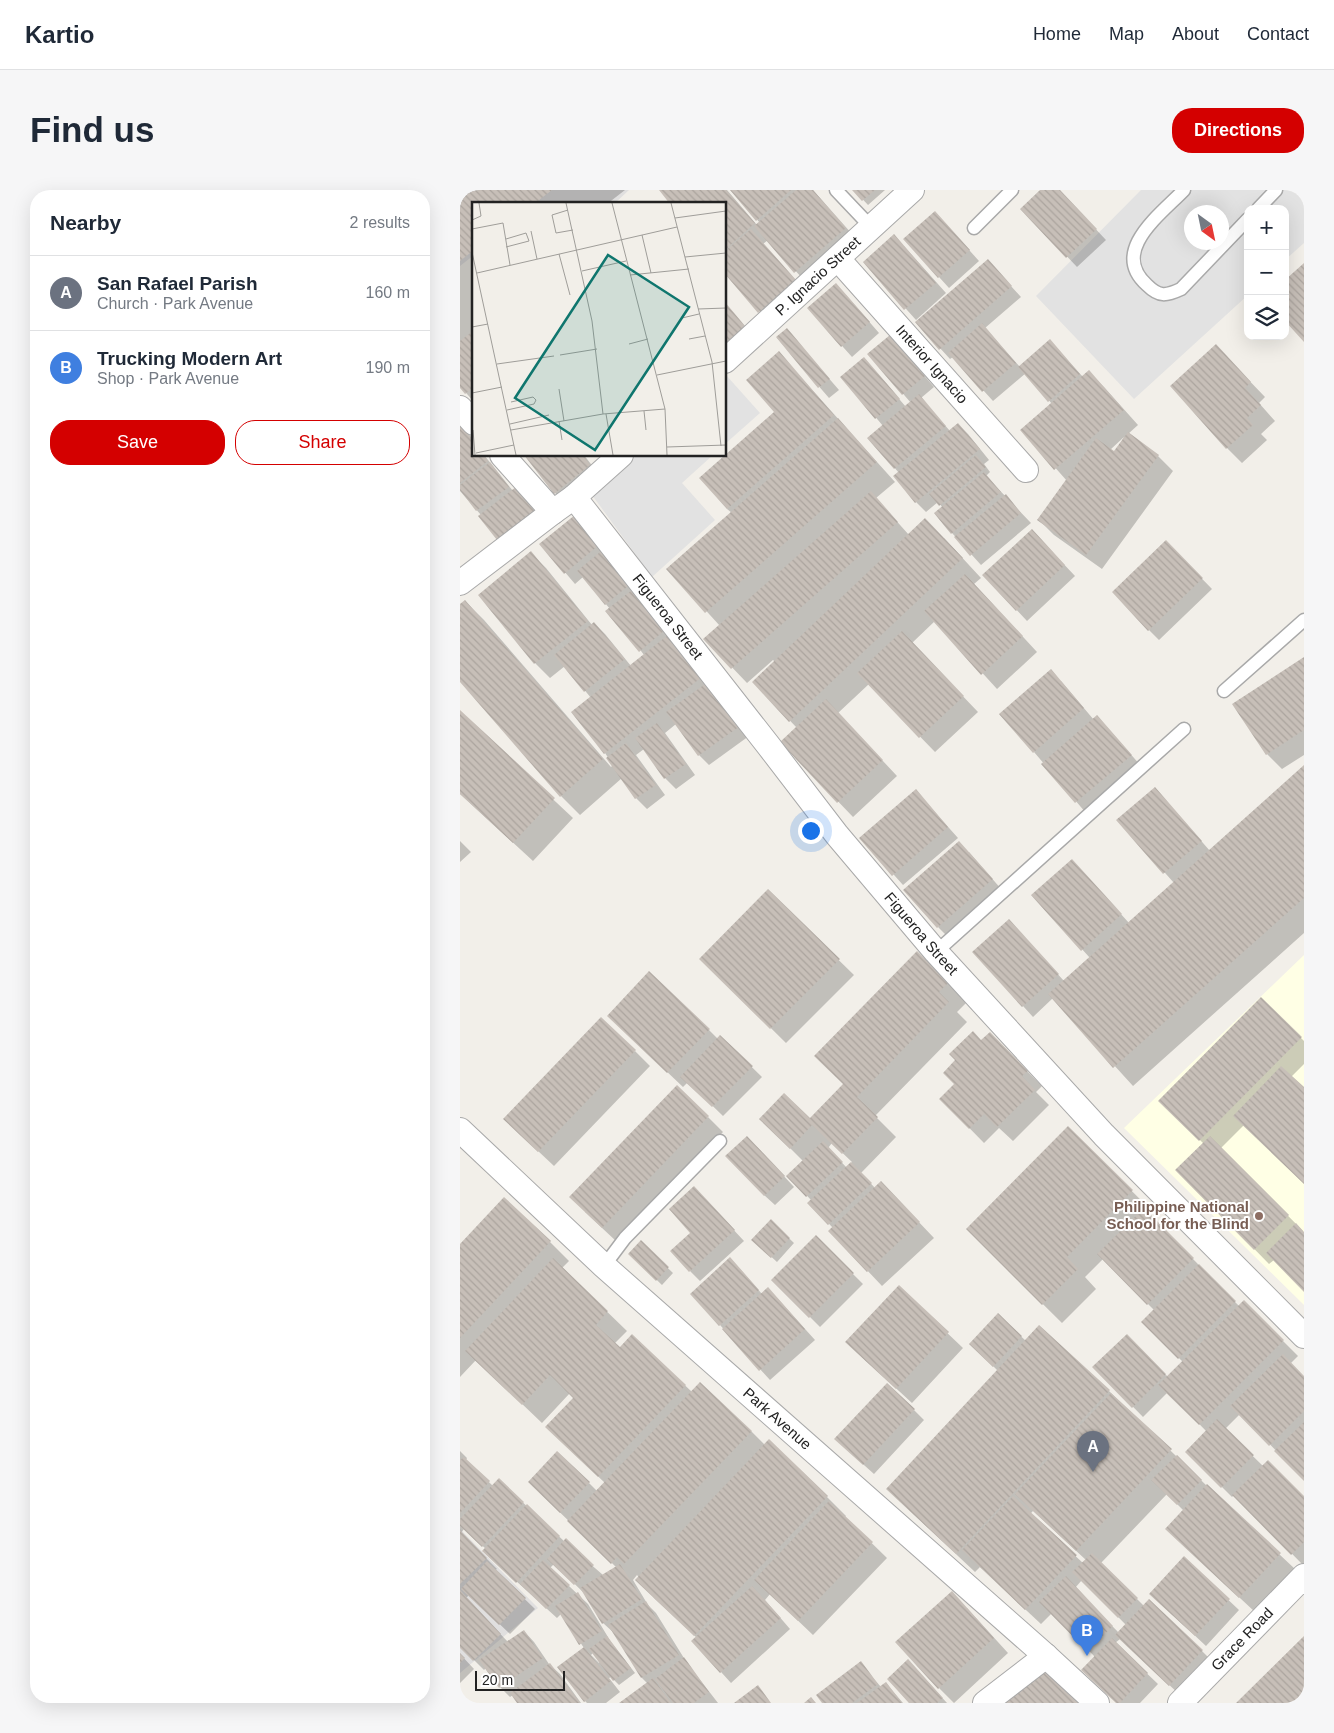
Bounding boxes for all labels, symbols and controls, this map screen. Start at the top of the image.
text: Kartio [25,21,94,48]
text: Home [1033,24,1081,44]
text: Map [1109,24,1144,44]
text: About [1172,24,1219,44]
text: Contact [1247,24,1309,44]
button: Directions [1172,108,1304,153]
text: Find us [30,110,154,149]
inset map [472,202,726,456]
north arrow [1184,205,1229,250]
map controls [1244,205,1289,340]
button: + [1244,205,1289,250]
text: Nearby [50,211,121,234]
text: 2 results [350,214,410,231]
street label: P. Ignacio Street [772,232,864,319]
button: − [1244,250,1289,295]
text: San Rafael Parish [97,273,258,294]
text: A [60,284,72,301]
text: 160 m [366,284,410,301]
text: Church · Park Avenue [97,295,253,312]
button: layers [1244,295,1289,340]
street label: Interior Ignacio [893,321,972,407]
text: Trucking Modern Art [97,348,282,369]
text: B [60,359,72,376]
text: 190 m [366,359,410,376]
text: Shop · Park Avenue [97,370,239,387]
button: Save [50,420,225,465]
button: Share [235,420,410,465]
street label: Figueroa Street [629,570,707,663]
your location [798,818,824,844]
street label: Figueroa Street [881,889,962,979]
place label: Philippine National School for the Blind [1107,1198,1249,1232]
marker: Philippine National School for the Blind [1253,1210,1265,1222]
street label: Park Avenue [740,1384,815,1453]
pin: A [1077,1431,1109,1472]
street label: Grace Road [1207,1604,1276,1674]
pin: B [1071,1615,1103,1656]
scale bar [475,1668,565,1691]
text: 20 m [482,1672,513,1688]

